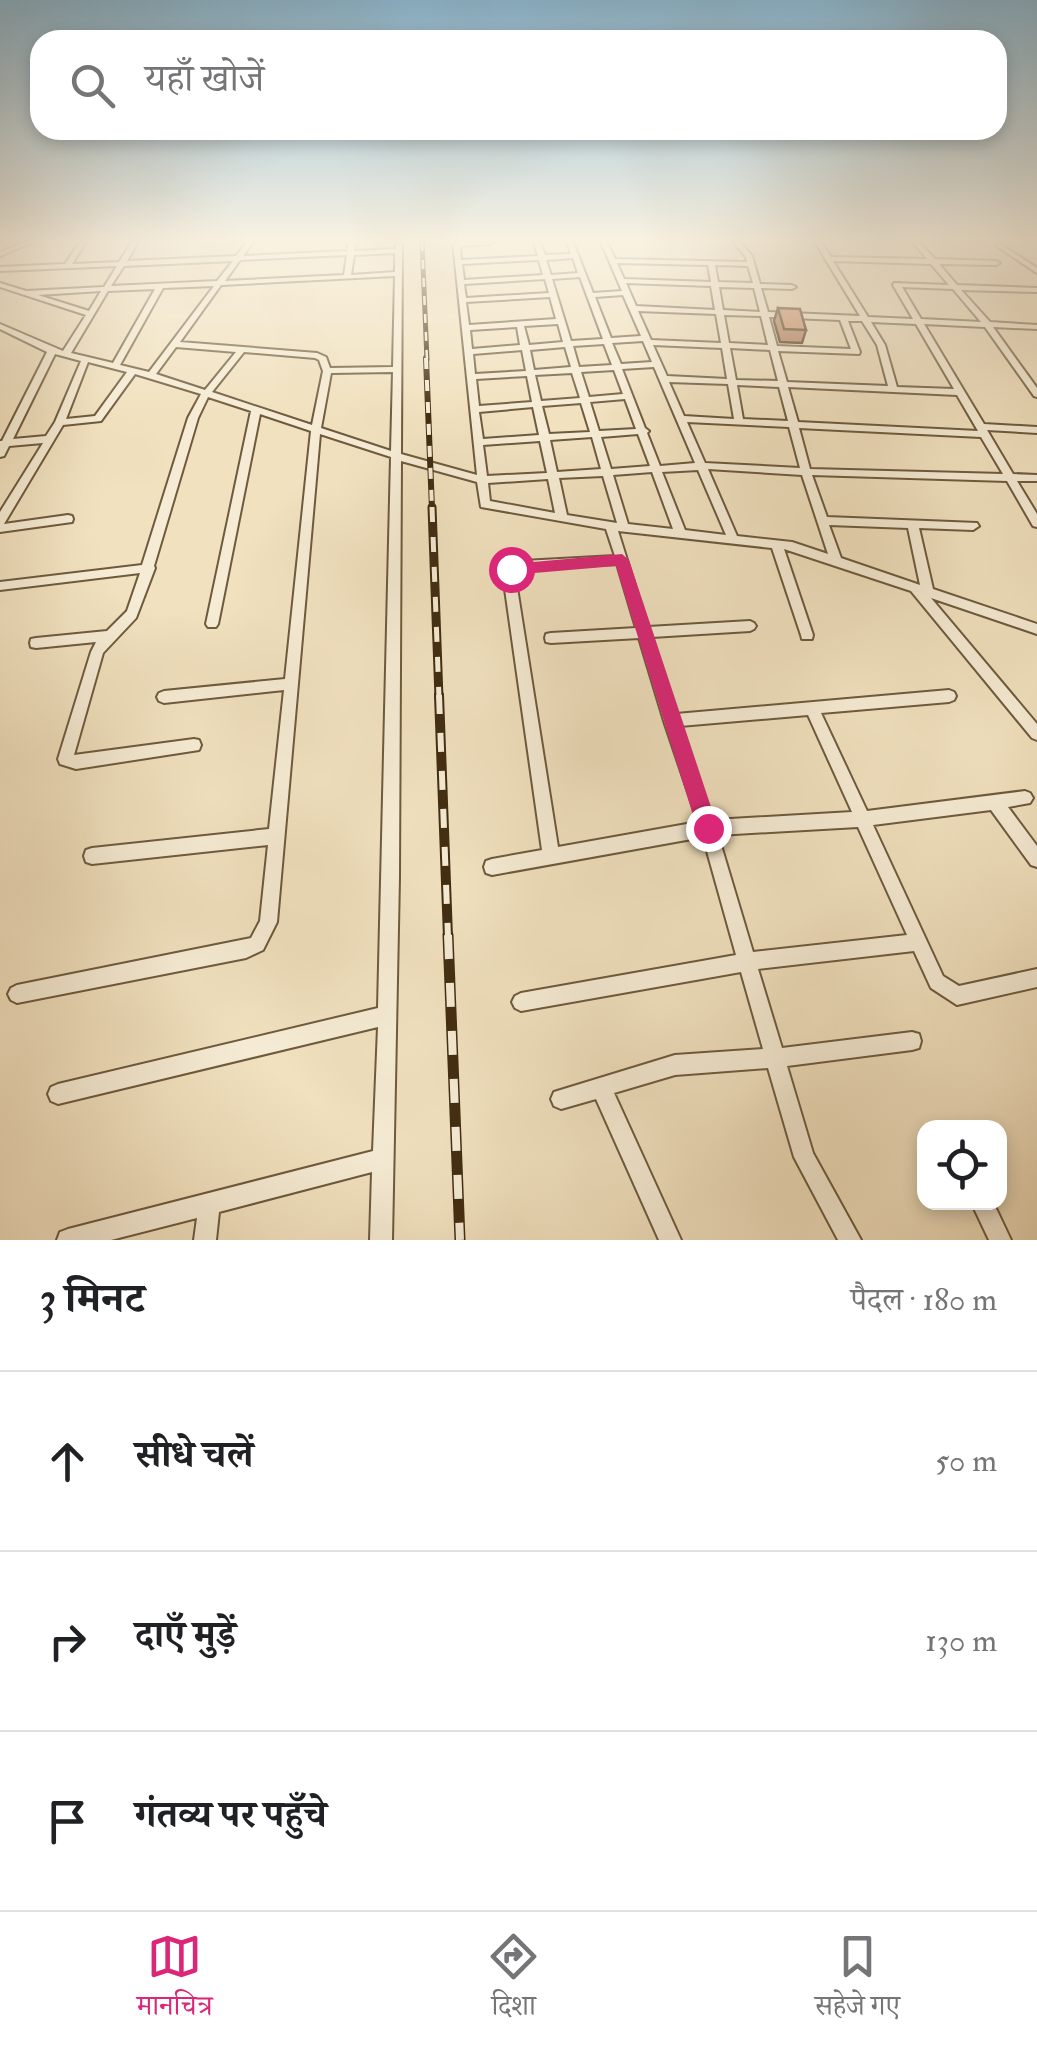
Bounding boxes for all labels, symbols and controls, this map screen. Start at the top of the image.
search box [30,30,1007,140]
text: यहाँ खोजें [145,55,264,103]
icon: search [65,58,120,113]
route start [489,547,535,593]
route end [686,806,732,852]
map controls [917,1120,1007,1210]
button: locate [917,1120,1007,1210]
text: 3 मिनट [40,1273,145,1325]
text: पैदल · 180 m [851,1280,997,1320]
text: सीधे चलें [135,1431,253,1479]
icon: ahead [40,1434,95,1489]
text: 50 m [935,1441,997,1481]
text: दाएँ मुड़ें [135,1611,236,1659]
icon: right [40,1614,95,1669]
text: 130 m [925,1621,997,1661]
text: गंतव्य पर पहुँचे [135,1791,327,1839]
icon: arrive [40,1794,95,1849]
tab: मानचित्र [137,1929,213,2033]
tab: दिशा [486,1929,541,2033]
tab: सहेजे गए [815,1929,900,2033]

